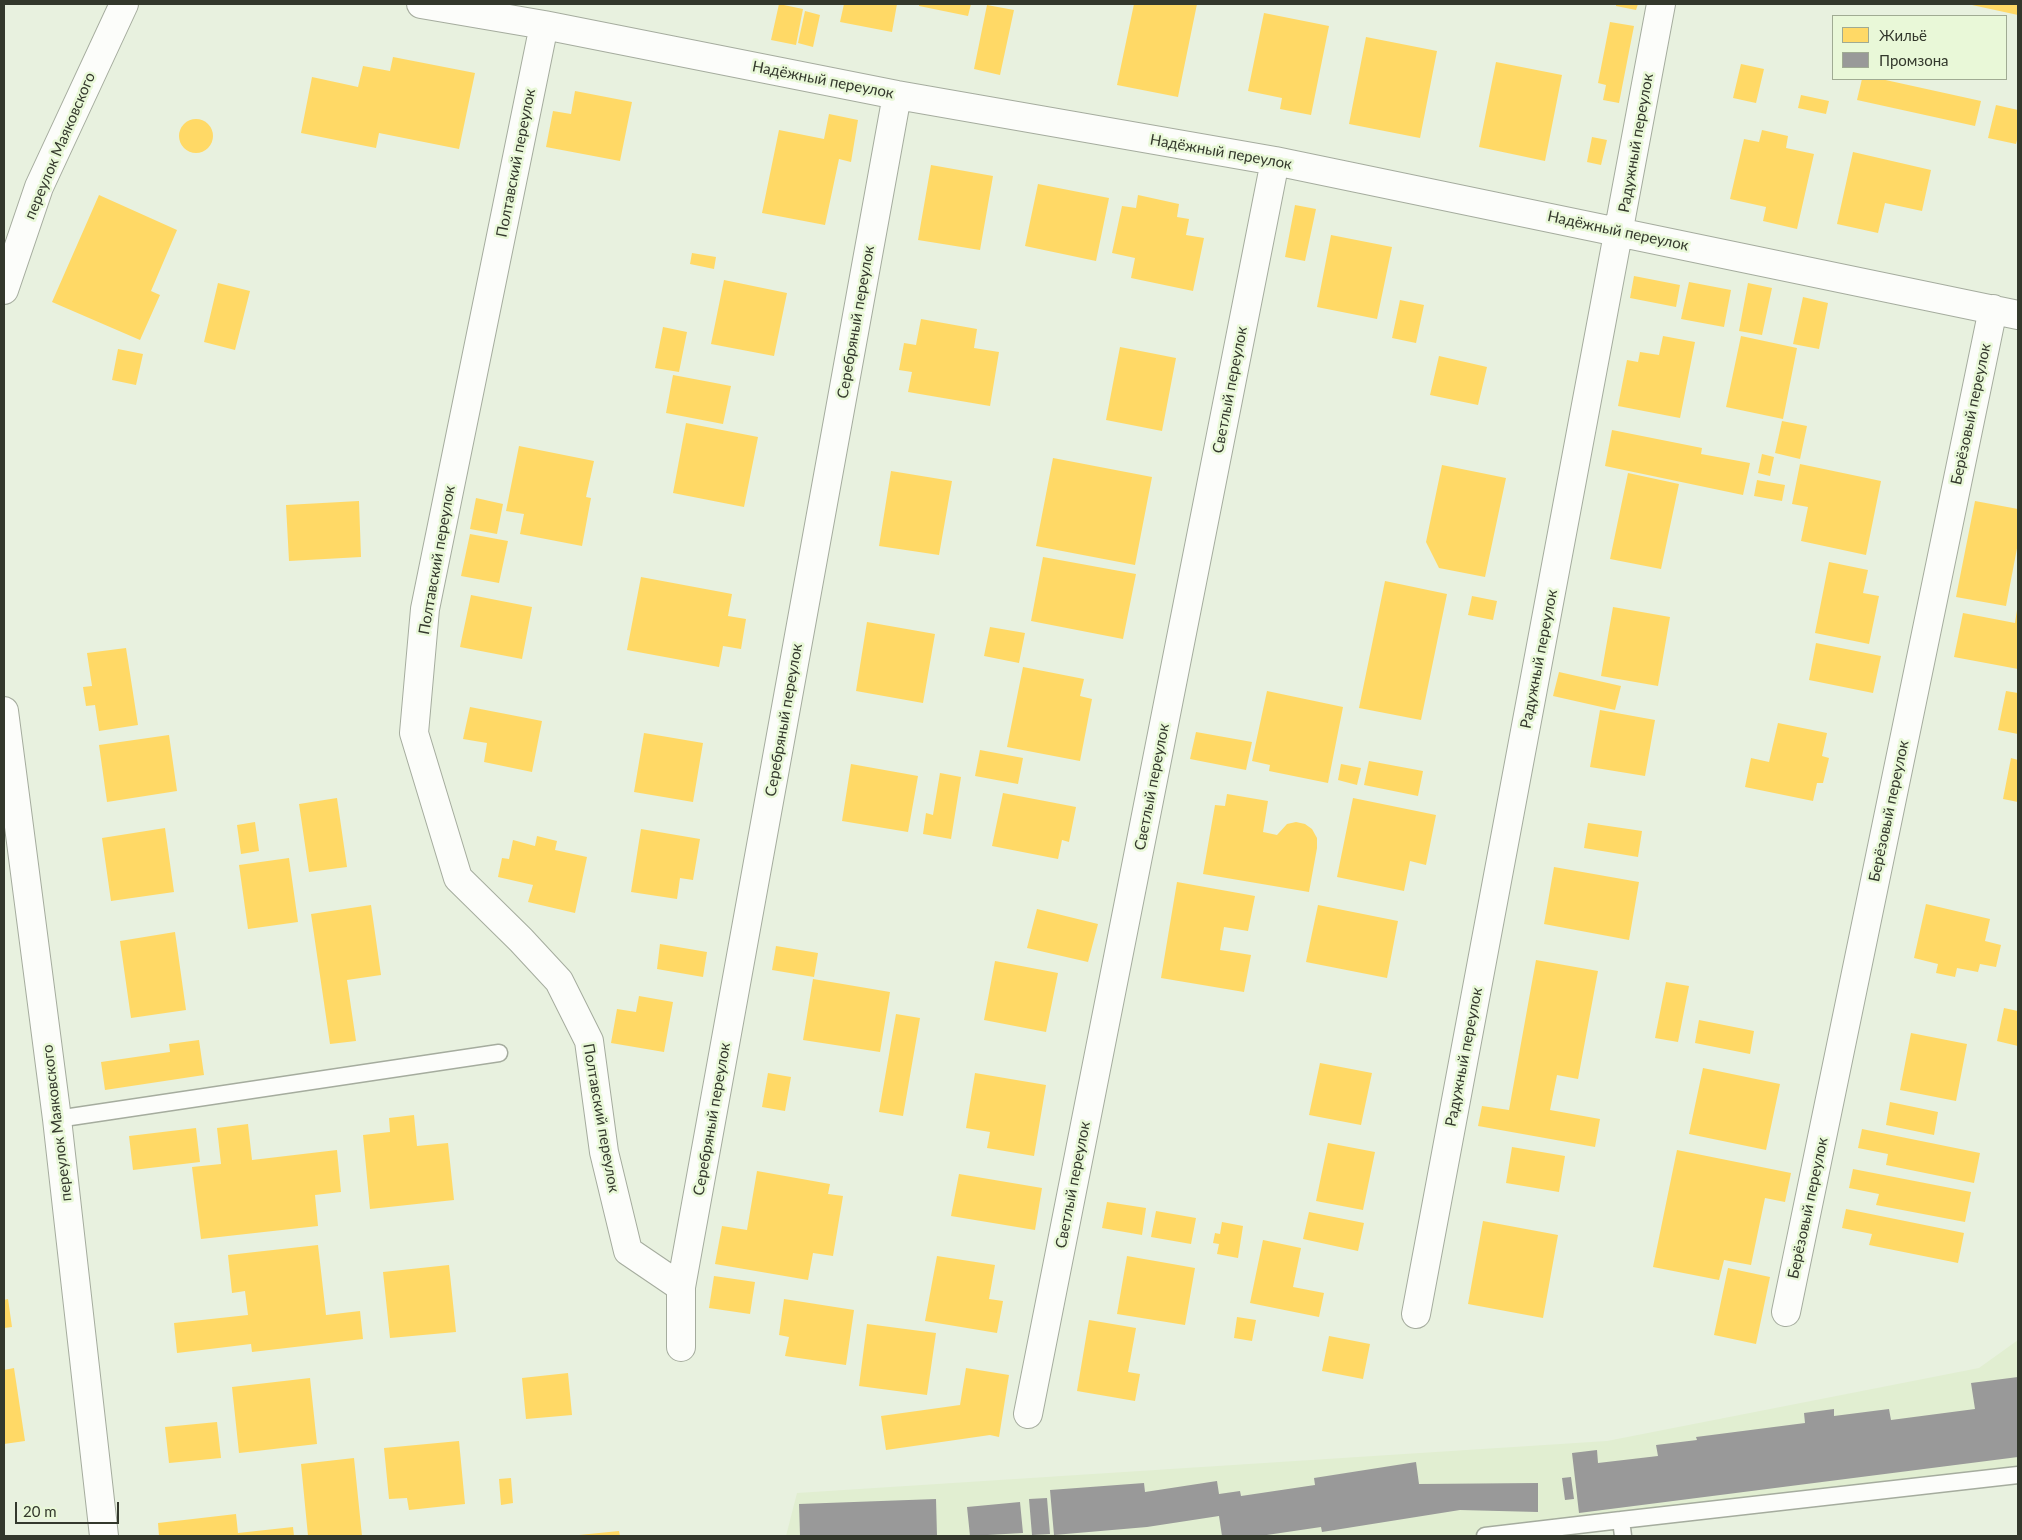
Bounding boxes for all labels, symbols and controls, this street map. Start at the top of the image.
legend [1832,15,2007,80]
text: Жильё [1879,26,1927,44]
text: Промзона [1879,51,1949,69]
street label: Надёжный переулок [751,57,895,103]
street label: переулок Маяковского [21,70,99,222]
street label: Радужный переулок [1615,72,1657,214]
street label: Полтавский переулок [493,87,539,239]
street label: Надёжный переулок [1149,131,1293,173]
street label: Надёжный переулок [1546,207,1690,255]
street label: Серебряный переулок [834,244,878,400]
street label: Светлый переулок [1209,325,1251,455]
street label: Берёзовый переулок [1947,342,1995,486]
street label: Полтавский переулок [415,484,459,636]
street label: Радужный переулок [1517,588,1561,730]
street label: Серебряный переулок [762,642,806,798]
street label: Светлый переулок [1131,722,1173,852]
street label: Берёзовый переулок [1865,739,1913,883]
street label: Радужный переулок [1442,986,1486,1128]
street label: Серебряный переулок [690,1041,734,1197]
street label: Полтавский переулок [579,1042,623,1194]
street label: переулок Маяковского [38,1044,76,1202]
street label: Светлый переулок [1052,1120,1094,1250]
street label: Берёзовый переулок [1784,1136,1832,1280]
scale bar [18,1492,121,1524]
text: 20 m [23,1502,57,1520]

